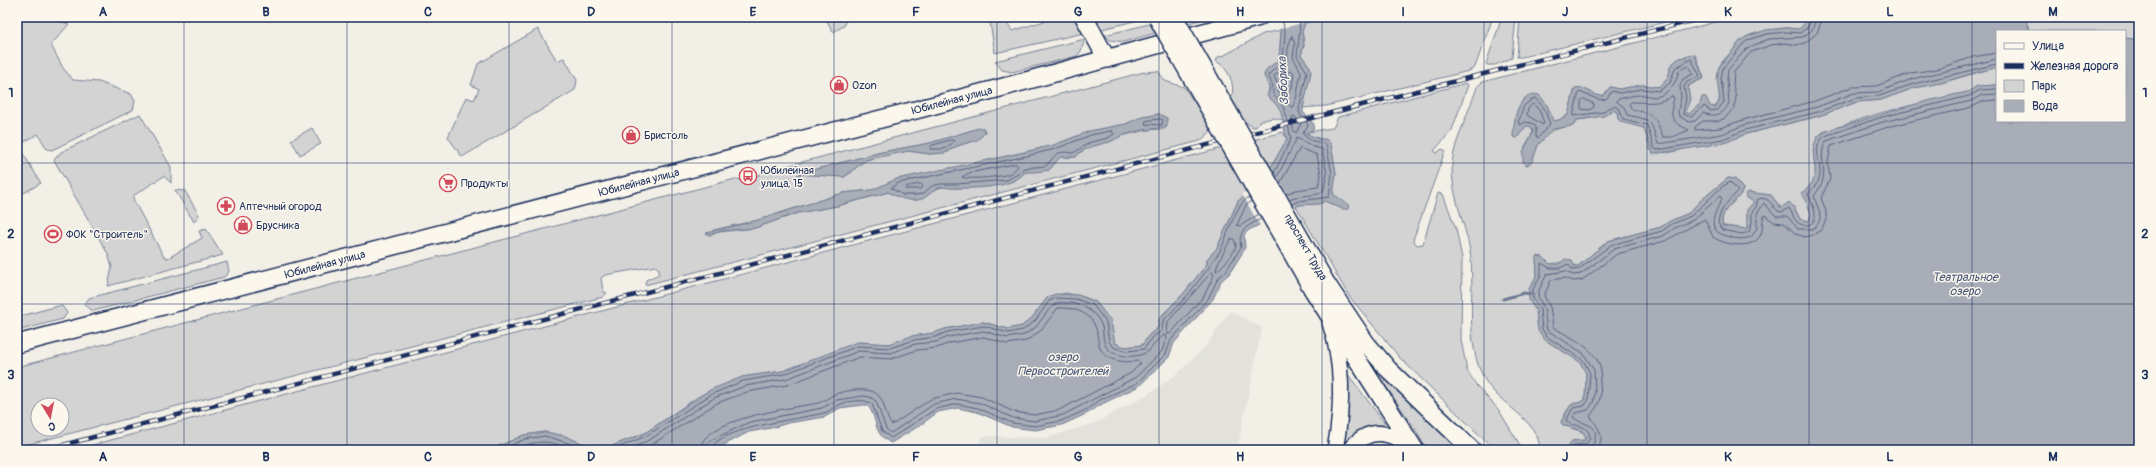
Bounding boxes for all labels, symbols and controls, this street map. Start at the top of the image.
text: A [99,4,108,20]
text: B [262,4,270,20]
text: C [424,4,432,20]
text: D [587,4,595,20]
text: E [750,4,757,20]
text: F [912,4,920,20]
text: G [1074,4,1083,20]
text: H [1236,4,1244,20]
text: I [1401,4,1405,20]
text: J [1562,4,1568,20]
text: K [1724,4,1732,20]
text: L [1886,4,1894,20]
text: M [2048,4,2058,20]
legend [1996,30,2126,122]
text: Улица [2032,39,2064,54]
water label: Забориха [1275,55,1292,106]
text: Железная дорога [2030,59,2119,74]
shop icon: Ozon [829,75,849,95]
place label: Ozon [852,79,877,92]
text: Парк [2032,79,2057,94]
street label: Юбилейная улица [910,83,994,117]
text: 1 [8,85,14,101]
text: 1 [2142,85,2148,101]
text: Вода [2032,99,2058,114]
shop icon: Бристоль [621,125,641,145]
place label: Бристоль [644,129,688,142]
place label: Юбилейная улица, 15 [760,164,814,190]
street label: Юбилейная улица [597,165,681,199]
bus stop icon: Юбилейная улица, 15 [738,166,758,186]
supermarket icon: Продукты [438,173,458,193]
place label: Продукты [461,177,508,190]
pharmacy icon: Аптечный огород [216,196,236,216]
place label: Аптечный огород [239,200,322,213]
street label: проспект Труда [1281,212,1330,283]
shop icon: Брусника [233,215,253,235]
place label: Брусника [256,219,299,232]
sports icon: ФОК "Строитель" [43,224,63,244]
text: 2 [7,226,15,242]
text: 2 [2141,226,2149,242]
place label: ФОК "Строитель" [66,228,148,241]
street label: Юбилейная улица [283,247,367,281]
water label: Театральное озеро [1932,270,1999,299]
water label: озеро Первостроителей [1018,350,1109,379]
text: 3 [7,367,15,383]
text: 3 [2141,367,2149,383]
north arrow [30,397,70,437]
text: С [47,419,56,433]
text: A [99,449,108,465]
text: B [262,449,270,465]
text: C [424,449,432,465]
text: D [587,449,595,465]
text: E [750,449,757,465]
text: F [912,449,920,465]
text: G [1074,449,1083,465]
text: H [1236,449,1244,465]
text: I [1401,449,1405,465]
text: J [1562,449,1568,465]
text: K [1724,449,1732,465]
text: L [1886,449,1894,465]
text: M [2048,449,2058,465]

